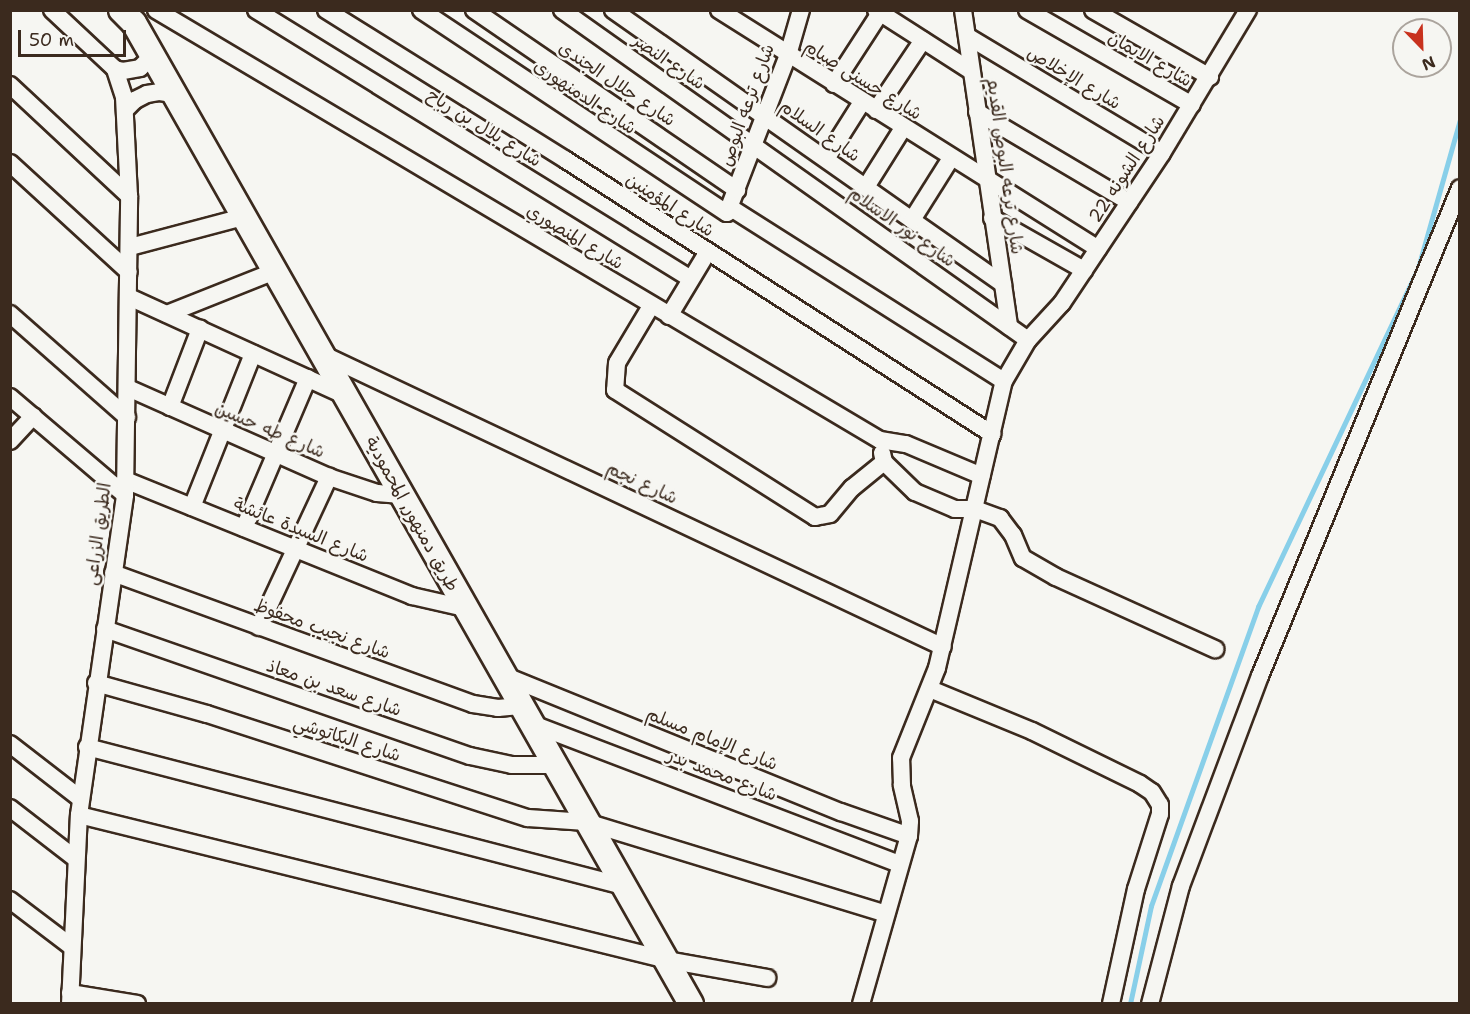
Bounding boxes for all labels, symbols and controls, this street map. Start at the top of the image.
scale bar [21,18,129,56]
north arrow [1392,18,1452,78]
street label: شارع الايمان [1104,26,1196,92]
text: 50 m [29,28,74,52]
street label: شارع النصر [629,29,709,95]
street label: شارع حسنى صيام [800,35,926,125]
street label: شارع جلال الجندى [554,37,680,131]
street label: شارع ترعه البوص [715,41,779,169]
street label: شارع الإخلاص [1023,42,1125,114]
text: N [1419,51,1438,75]
street label: شارع الدمنهورى [530,55,640,139]
street label: شارع ترعه البوص القديم [982,76,1028,256]
street label: شارع بلال بن رباح [423,84,545,172]
street label: شارع السلام [776,95,864,167]
street label: شارع الشونه 22 [1084,111,1170,227]
street label: شارع المؤمنين [622,168,718,242]
street label: شارع نور الاسلام [845,182,959,272]
street label: شارع المنصوري [523,200,627,274]
street label: شارع طه حسين [212,397,328,463]
street label: طريق دمنهور, المحمودية [360,433,464,595]
street label: شارع نجم [603,457,681,509]
street label: الطريق الزراعى [80,481,116,587]
street label: شارع السيدة عائشة [230,493,372,567]
street label: شارع نجيب محفوظ [251,594,393,664]
street label: شارع سعد بن معاذ [264,655,404,721]
street label: شارع الإمام مسلم [643,703,781,775]
street label: شارع البكاتوشي [291,711,403,767]
street label: شارع محمد بدر [664,744,780,806]

